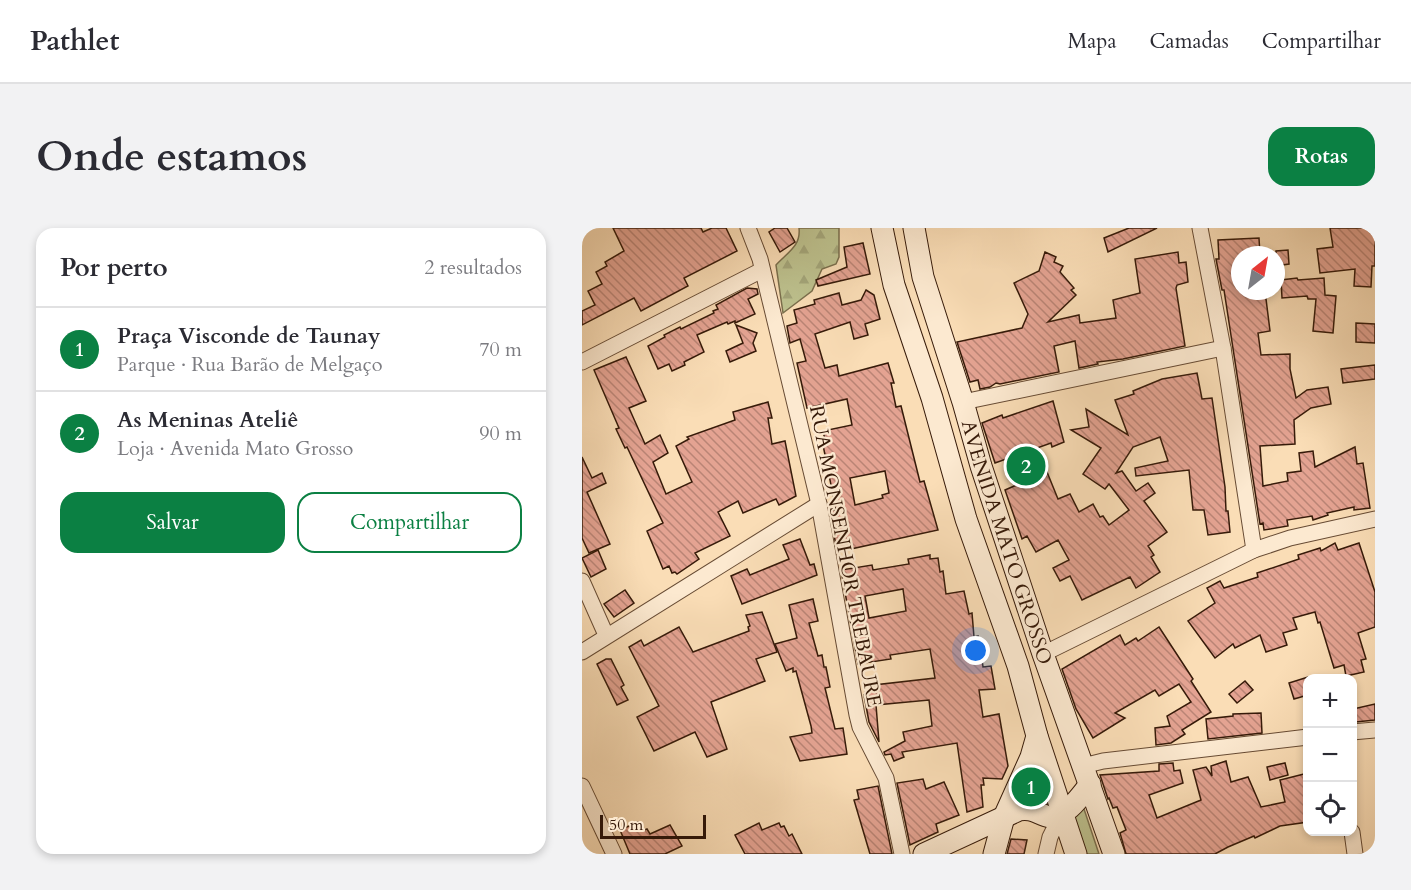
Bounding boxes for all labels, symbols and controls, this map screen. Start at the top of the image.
text: Pathlet [30,22,119,60]
text: Mapa [1067,27,1117,56]
text: Camadas [1150,27,1229,56]
text: Compartilhar [1262,27,1381,56]
button: Rotas [1268,127,1375,186]
text: Onde estamos [36,128,307,185]
north arrow [1231,246,1285,300]
text: Por perto [60,250,168,285]
text: 2 resultados [424,254,522,281]
text: Praça Visconde de Taunay [117,321,381,351]
text: 1 [74,336,85,363]
text: 70 m [479,336,522,363]
text: Parque · Rua Barão de Melgaço [117,351,383,378]
street label: RUA MONSENHOR TREBAURE [803,403,888,709]
text: As Meninas Ateliê [117,405,298,435]
street label: AVENIDA MATO GROSSO [955,417,1059,668]
text: 2 [74,420,85,447]
text: 90 m [479,420,522,447]
text: Loja · Avenida Mato Grosso [117,435,353,462]
pin: 2 [1006,444,1046,488]
button: Salvar [60,492,285,553]
button: Compartilhar [297,492,522,553]
your location [961,636,990,665]
map controls [1303,674,1357,836]
button: + [1303,674,1357,728]
button: − [1303,728,1357,782]
pin: 1 [1012,764,1050,810]
button: locate [1303,782,1357,836]
scale bar [600,812,706,840]
text: 50 m [609,814,643,836]

